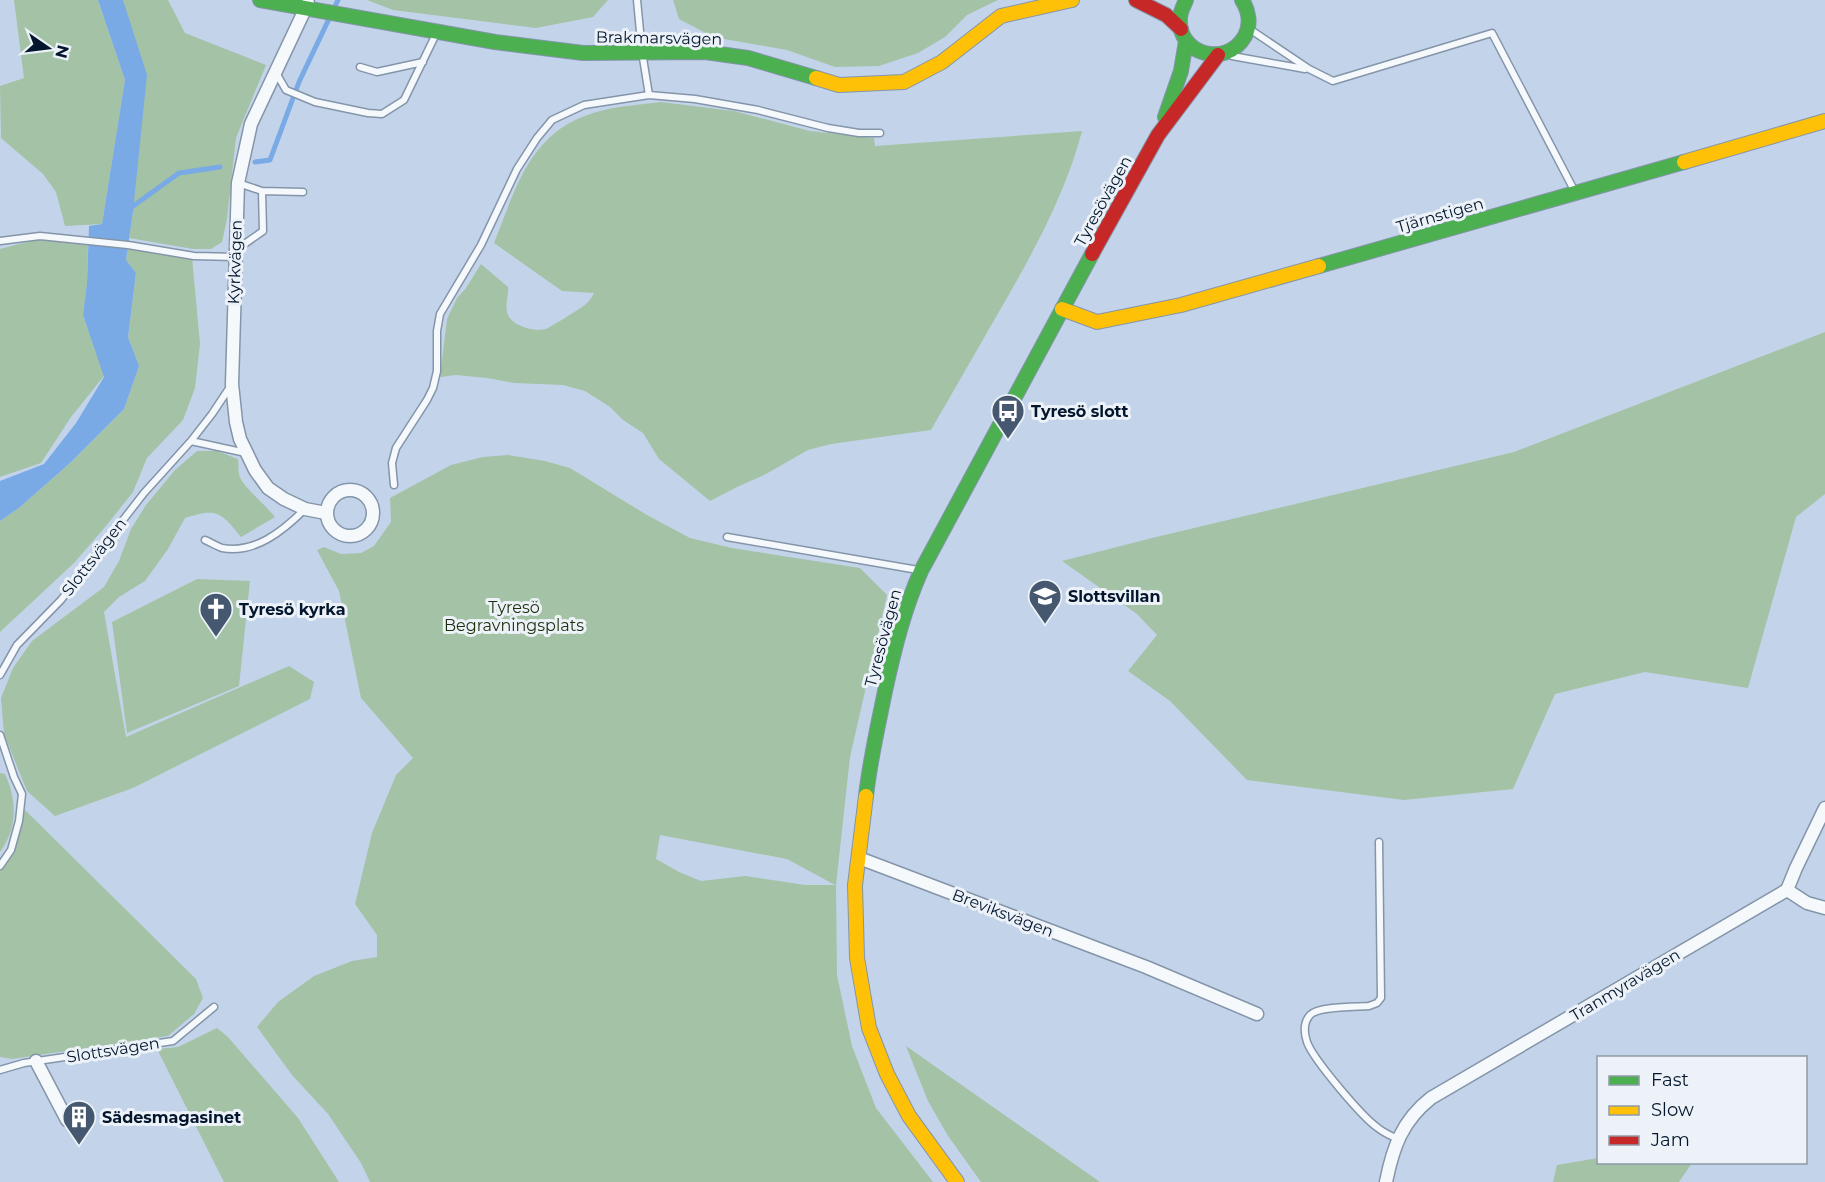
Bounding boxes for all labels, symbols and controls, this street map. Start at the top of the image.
north arrow [18,18,78,78]
street label: Brakmarsvägen [596,27,722,49]
text: N [51,43,73,60]
street label: Tyresövägen [1070,152,1136,250]
street label: Tjärnstigen [1394,193,1486,237]
street label: Kyrkvägen [224,219,246,305]
bus stop icon: Tyresö slott [990,393,1026,440]
place label: Tyresö slott [1031,402,1128,421]
street label: Slottsvägen [58,514,130,600]
school or university icon: Slottsvillan [1027,578,1063,625]
street label: Tyresövägen [861,587,905,689]
place label: Slottsvillan [1068,587,1161,606]
church icon: Tyresö kyrka [198,591,234,638]
park label: Tyresö Begravningsplats [444,598,584,635]
place label: Tyresö kyrka [239,600,346,619]
street label: Breviksvägen [950,885,1056,941]
street label: Tranmyravägen [1567,945,1683,1025]
street label: Slottsvägen [65,1033,161,1067]
legend [1597,1056,1807,1164]
text: Fast [1651,1069,1689,1091]
building icon: Sädesmagasinet [61,1099,97,1146]
text: Slow [1651,1099,1694,1121]
place label: Sädesmagasinet [102,1108,241,1127]
text: Jam [1650,1129,1690,1151]

